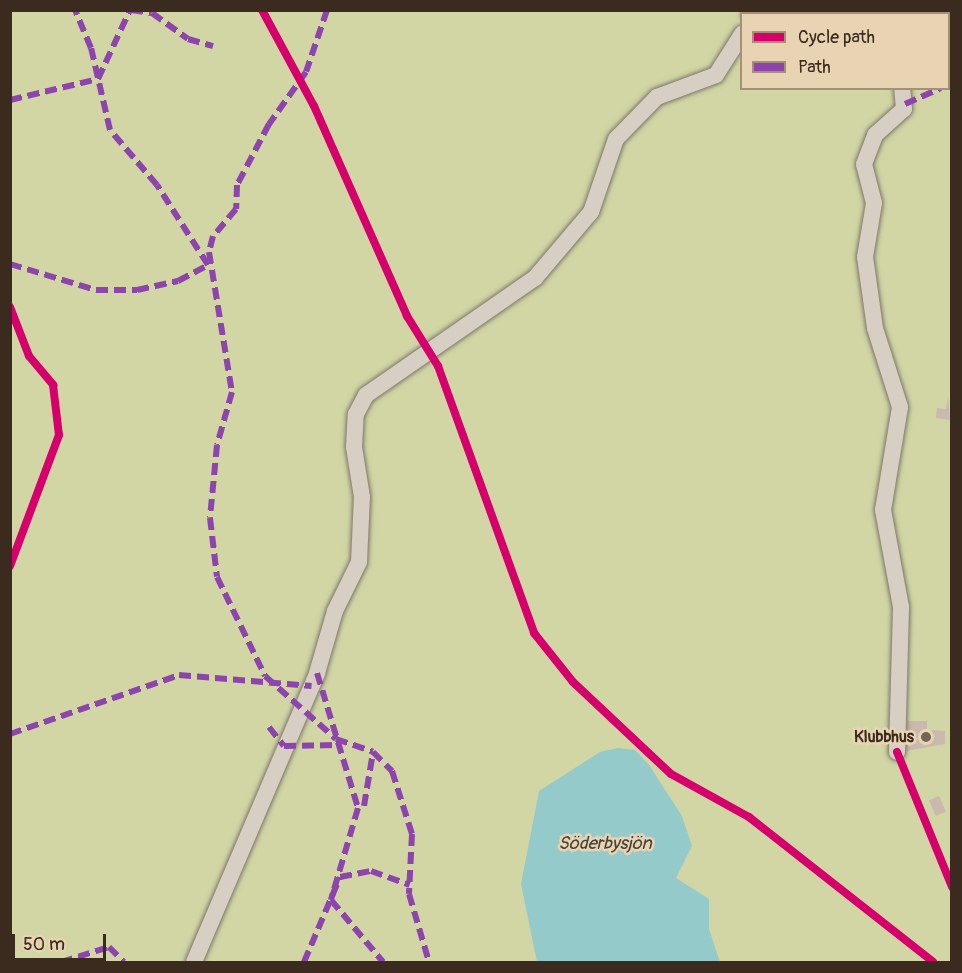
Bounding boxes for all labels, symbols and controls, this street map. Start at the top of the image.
legend [740,12,950,90]
text: Cycle path [798,26,875,49]
text: Path [798,56,831,79]
place label: Klubbhus [854,727,914,747]
marker: Klubbhus [919,730,933,744]
water label: Söderbysjön [558,833,652,855]
scale bar [15,922,110,960]
text: 50 m [23,933,65,956]

